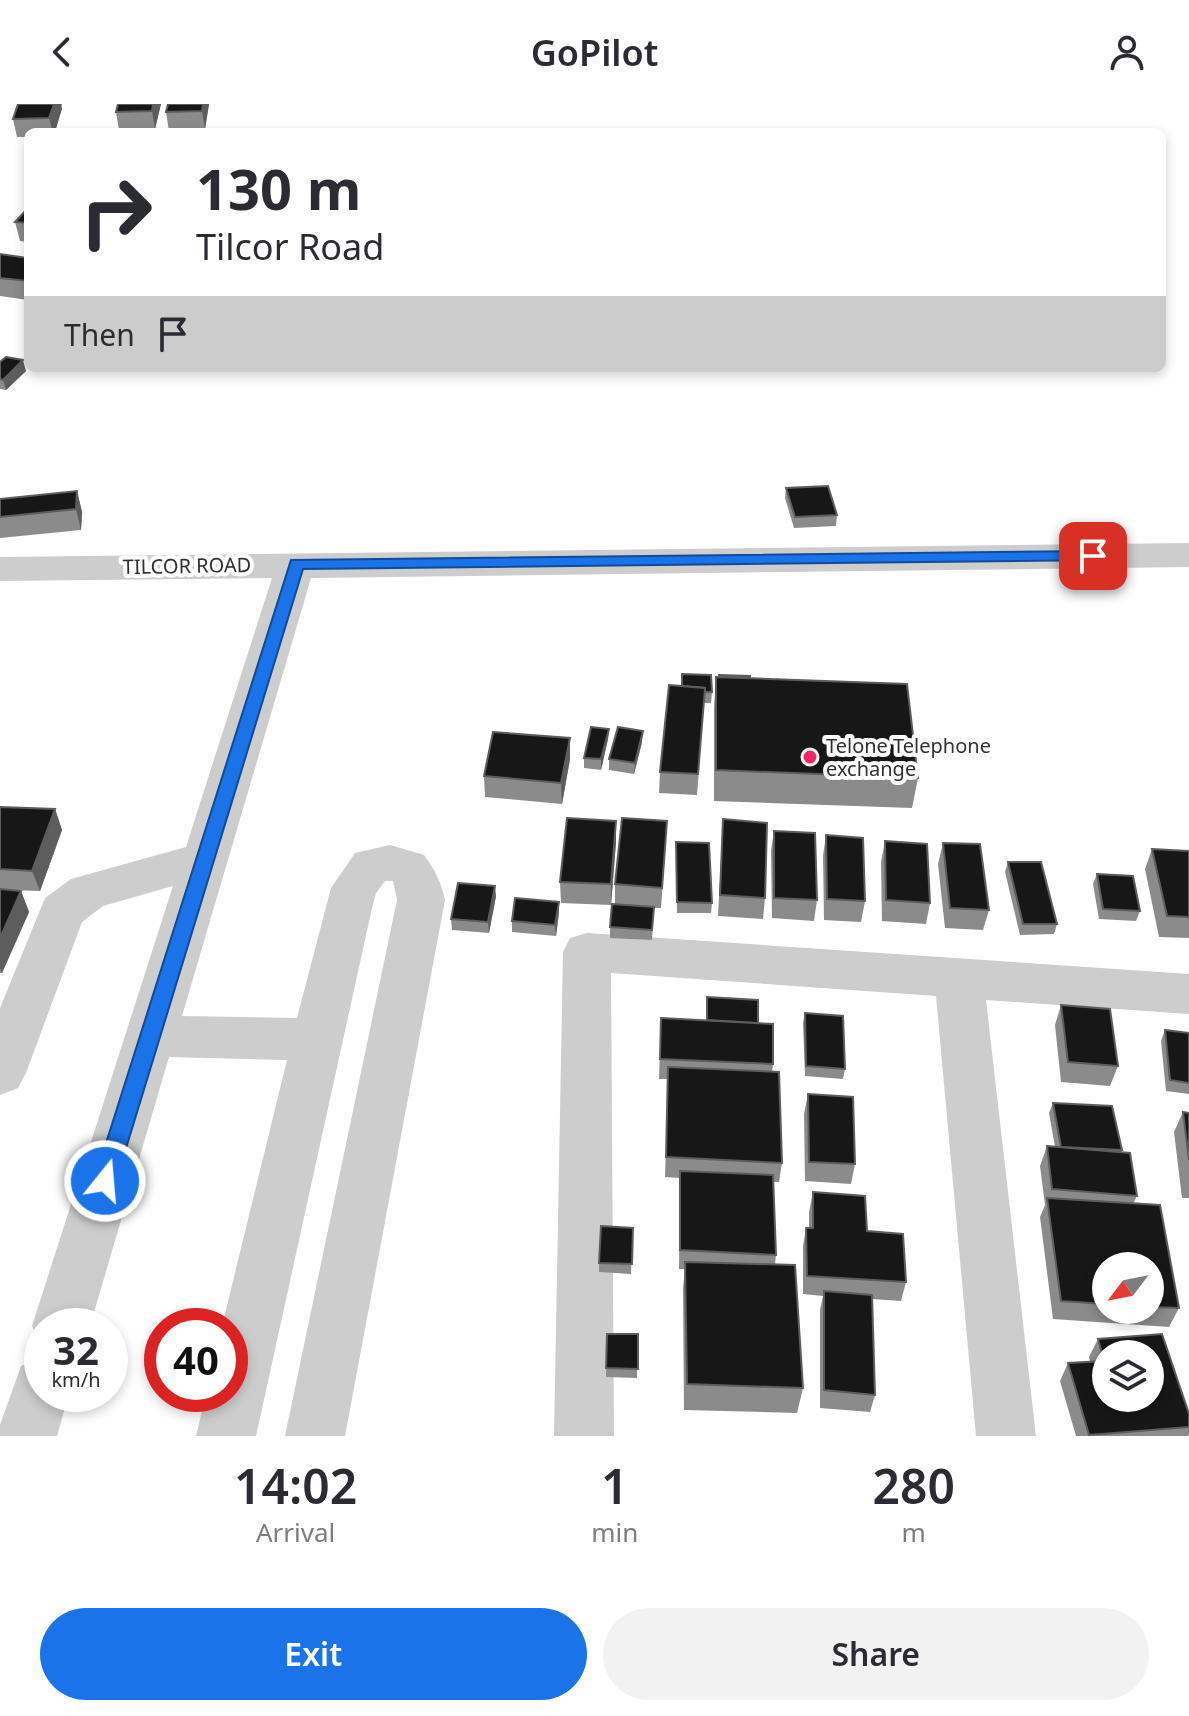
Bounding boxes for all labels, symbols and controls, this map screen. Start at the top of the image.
text: GoPilot [531,28,658,77]
icon: back [40,30,84,74]
icon: person [1105,30,1149,74]
text: 130 m [196,150,361,226]
icon: right [64,160,168,264]
text: Tilcor Road [196,222,384,271]
icon: arrive [151,312,195,356]
text: Then [64,314,135,355]
pin [1059,522,1127,590]
icon: arrive [1071,534,1115,578]
street label: TILCOR ROAD [122,551,251,580]
place label: Telone Telephone exchange [826,732,991,782]
marker: Telone Telephone exchange [801,748,819,766]
position arrow [63,1139,147,1223]
north arrow [1092,1252,1164,1324]
map controls [1092,1252,1164,1412]
speed limit sign: 40 [144,1308,248,1412]
text: 32 [53,1322,99,1377]
button: layers [1092,1340,1164,1412]
text: km/h [51,1366,101,1393]
text: 14:02 [234,1453,357,1518]
text: 1 [601,1453,629,1518]
text: 280 [873,1453,955,1518]
text: Arrival [256,1514,335,1550]
text: min [591,1514,638,1550]
text: m [902,1514,926,1550]
button: Exit [40,1608,587,1700]
button: Share [603,1608,1149,1700]

